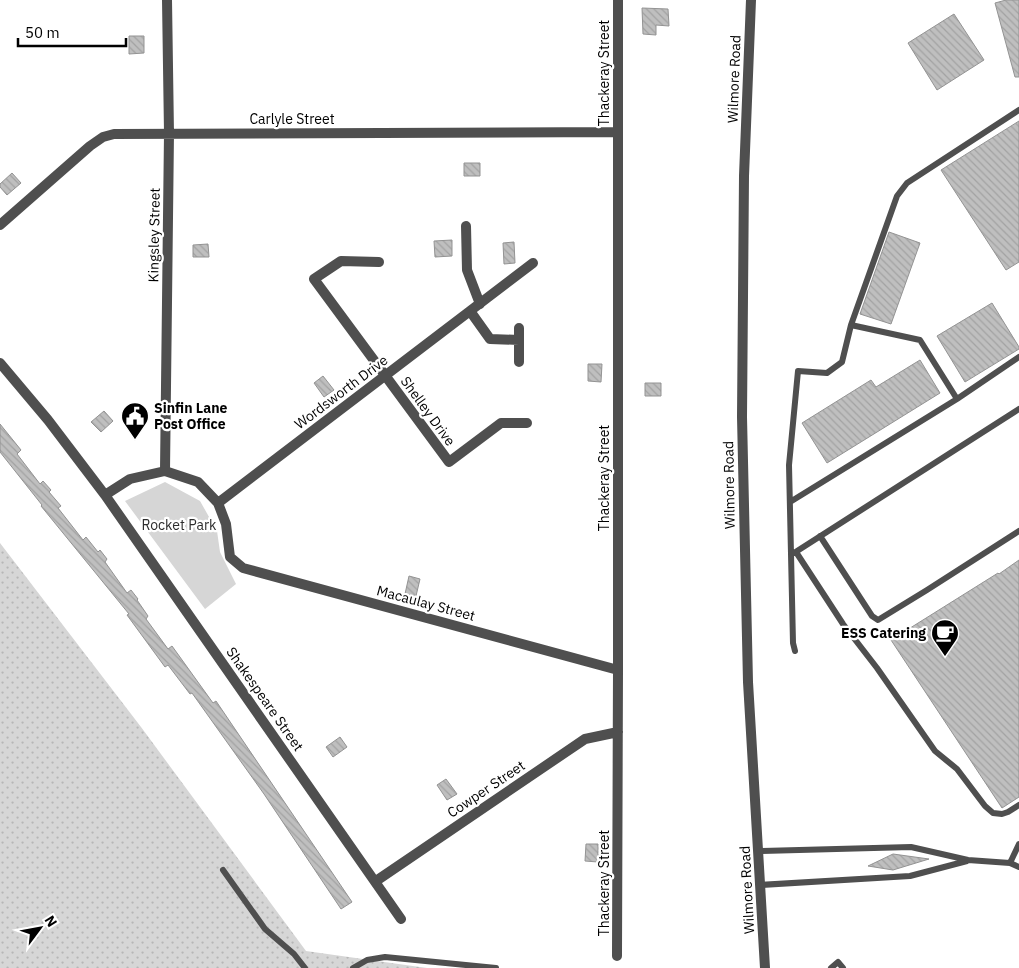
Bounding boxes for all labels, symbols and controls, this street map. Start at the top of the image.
scale bar [18,15,125,47]
street label: Thackeray Street [595,20,613,126]
text: 50 m [25,23,60,42]
street label: Wilmore Road [723,35,745,123]
street label: Carlyle Street [249,110,335,128]
street label: Kingsley Street [144,187,164,282]
street label: Wordsworth Drive [291,351,392,433]
street label: Shelley Drive [397,373,459,450]
place label: Sinfin Lane Post Office [154,399,228,433]
public building icon: Sinfin Lane Post Office [120,401,150,440]
street label: Thackeray Street [595,425,613,531]
street label: Wilmore Road [719,441,739,529]
park label: Rocket Park [141,516,217,534]
street label: Macaulay Street [375,581,477,625]
cafe icon: ESS Catering [930,618,960,657]
place label: ESS Catering [841,624,926,642]
street label: Shakespeare Street [222,643,308,755]
street label: Cowper Street [444,756,528,822]
street label: Thackeray Street [595,830,613,936]
street label: Wilmore Road [736,846,758,934]
north arrow [15,903,65,953]
text: N [41,912,61,930]

